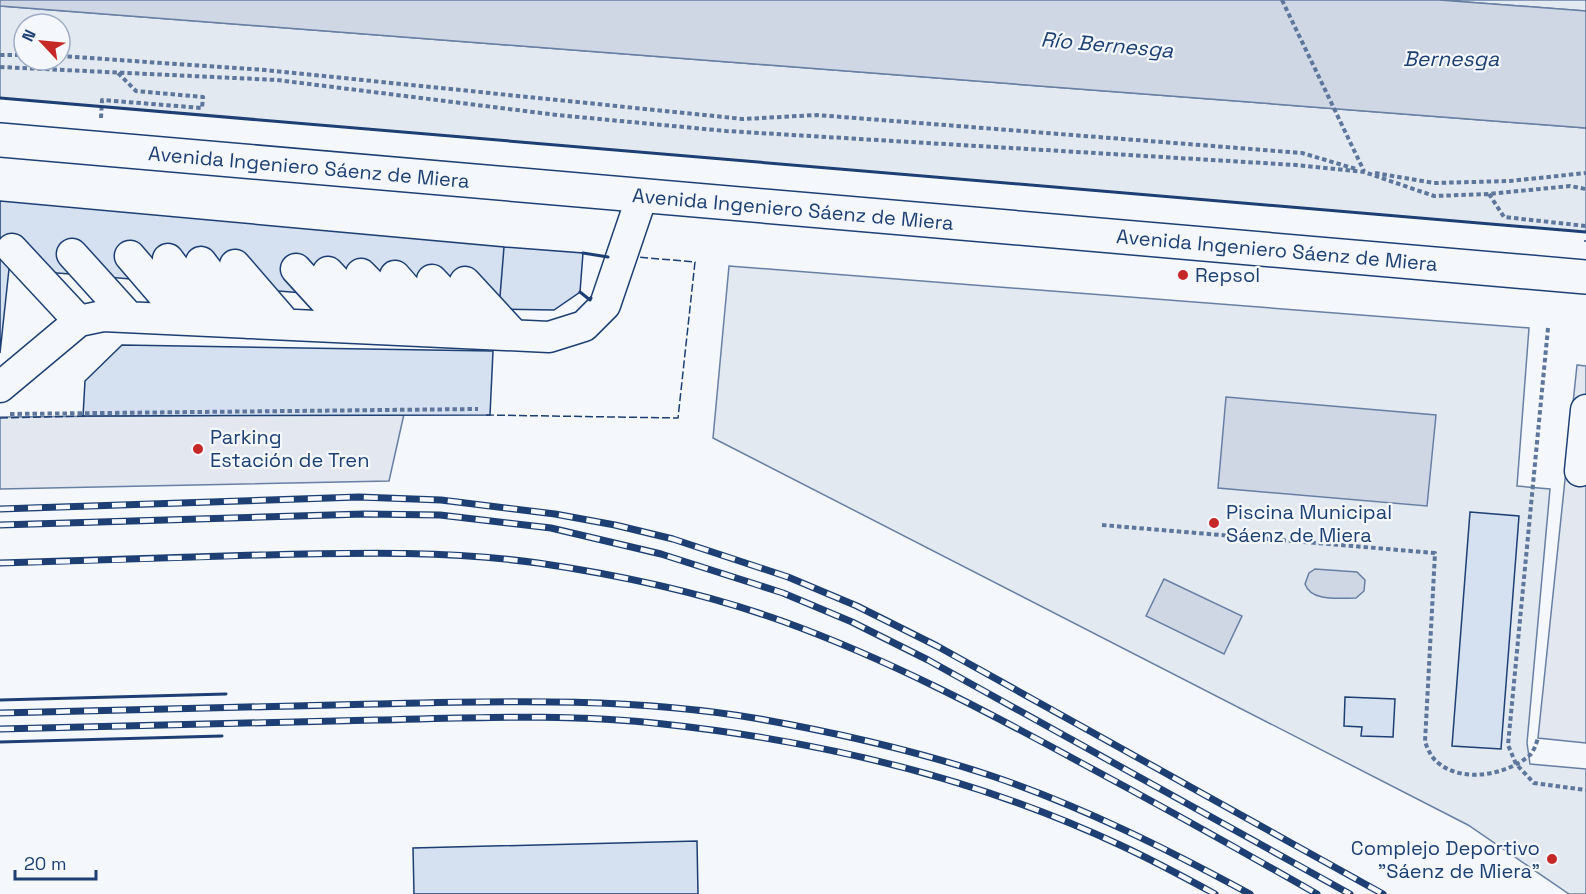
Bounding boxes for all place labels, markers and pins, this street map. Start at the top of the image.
place label: Repsol [1195,262,1260,288]
marker: Repsol [1176,268,1190,282]
place label: Parking Estación de Tren [210,424,369,473]
marker: Parking Estación de Tren [191,442,205,456]
place label: Piscina Municipal Sáenz de Miera [1226,499,1392,548]
marker: Piscina Municipal Sáenz de Miera [1207,516,1221,530]
place label: Complejo Deportivo "Sáenz de Miera" [1351,835,1540,884]
marker: Complejo Deportivo "Sáenz de Miera" [1545,852,1559,866]

